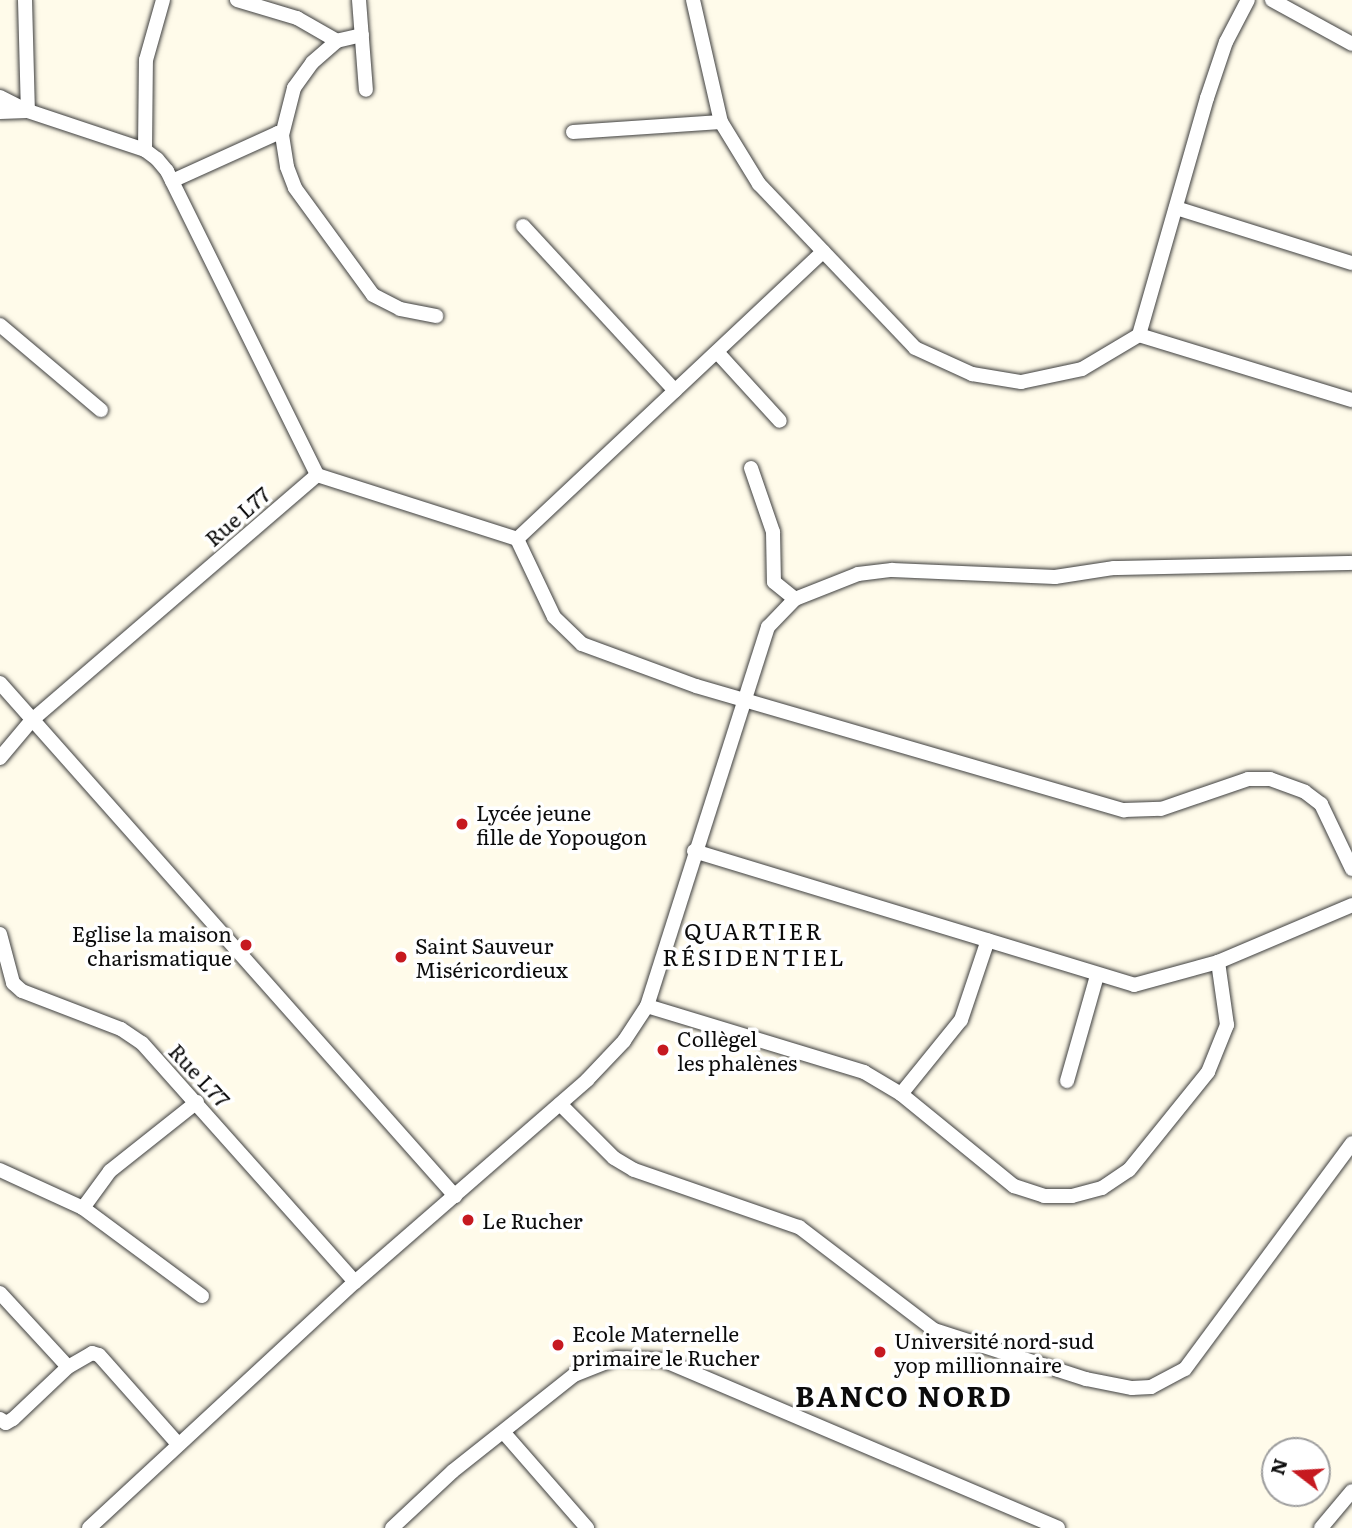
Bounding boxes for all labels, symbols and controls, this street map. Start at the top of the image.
street label: Rue L77 [200,481,274,551]
place label: Lycée jeune fille de Yopougon [476,799,647,849]
marker: Lycée jeune fille de Yopougon [454,816,470,832]
district label: QUARTIER RÉSIDENTIEL [664,916,844,970]
place label: Eglise la maison charismatique [72,920,232,970]
place label: Saint Sauveur Miséricordieux [415,932,568,982]
marker: Eglise la maison charismatique [238,937,254,953]
marker: Saint Sauveur Miséricordieux [393,949,409,965]
place label: Collègel les phalènes [677,1025,797,1075]
street label: Rue L77 [164,1038,236,1112]
marker: Collègel les phalènes [655,1042,671,1058]
place label: Le Rucher [482,1207,583,1233]
marker: Le Rucher [460,1212,476,1228]
place label: Ecole Maternelle primaire le Rucher [572,1320,759,1370]
place label: Université nord-sud yop millionnaire [894,1327,1094,1377]
marker: Ecole Maternelle primaire le Rucher [550,1337,566,1353]
marker: Université nord-sud yop millionnaire [872,1344,888,1360]
district label: BANCO NORD [796,1378,1012,1412]
north arrow [1261,1437,1331,1507]
text: N [1262,1455,1294,1478]

